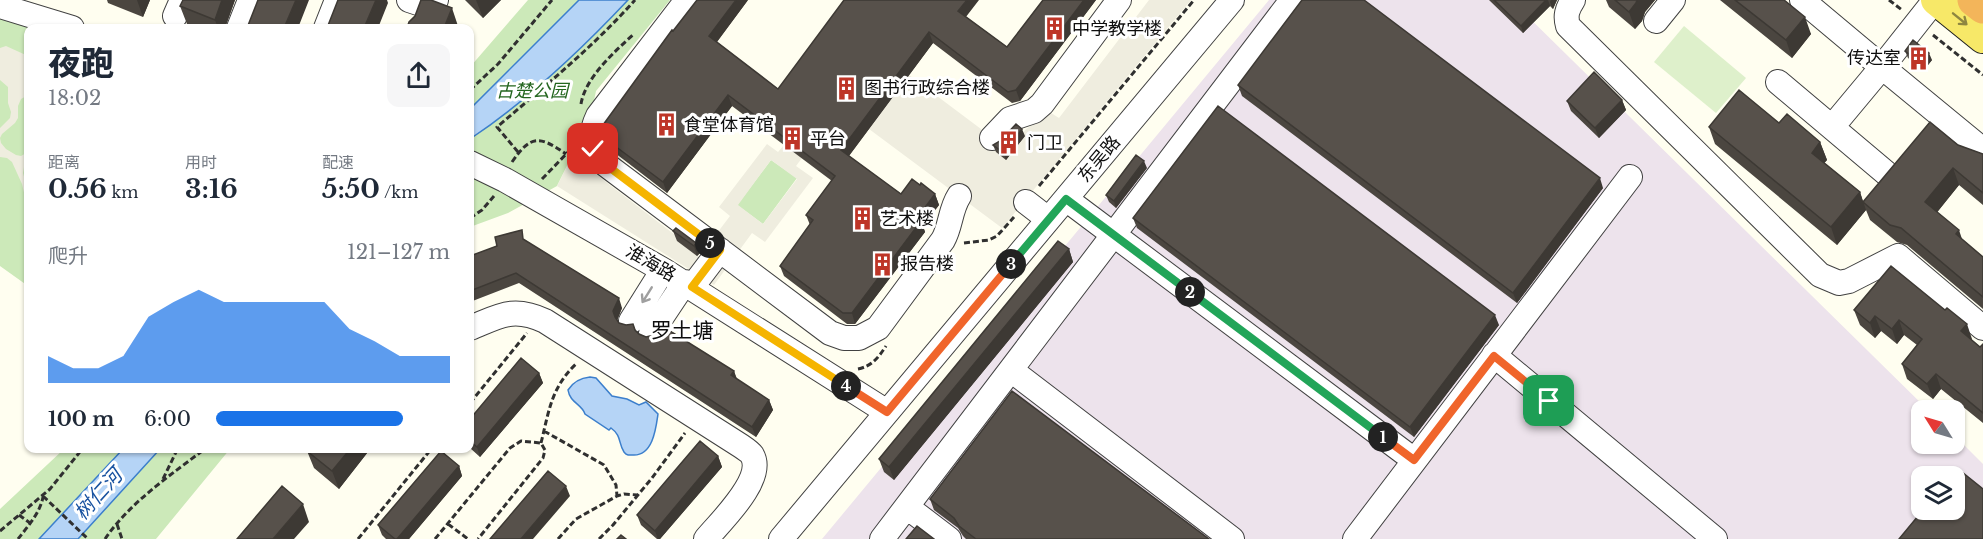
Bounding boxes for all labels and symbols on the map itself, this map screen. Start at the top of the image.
one-way arrow [1951,12,1967,25]
building icon: 中学教学楼 [1041,16,1067,42]
place label: 中学教学楼 [1072,18,1162,40]
building icon: 传达室 [1906,45,1932,71]
place label: 传达室 [1847,47,1901,69]
building icon: 图书行政综合楼 [833,75,859,101]
place label: 图书行政综合楼 [864,77,990,99]
park label: 古楚公园 [496,80,571,102]
building icon: 食堂体育馆 [653,112,679,138]
place label: 食堂体育馆 [684,114,774,136]
pin [567,123,618,174]
building icon: 平台 [779,126,805,152]
place label: 平台 [810,128,846,150]
building icon: 门卫 [996,130,1022,156]
street label: 东吴路 [1073,131,1125,187]
place label: 门卫 [1027,132,1063,154]
building icon: 艺术楼 [849,206,875,232]
place label: 艺术楼 [880,208,934,230]
pin: 5 [695,228,725,258]
street label: 淮海路 [622,240,680,286]
pin: 3 [996,249,1026,279]
building icon: 报告楼 [869,251,895,277]
place label: 报告楼 [900,253,954,275]
pin: 2 [1175,277,1205,307]
one-way arrow [641,286,653,303]
district label: 罗土塘 [651,318,714,344]
pin: 4 [831,371,861,401]
pin [1523,375,1574,426]
north arrow [1911,400,1965,454]
pin: 1 [1368,422,1398,452]
water label: 树仁河 [69,461,130,524]

